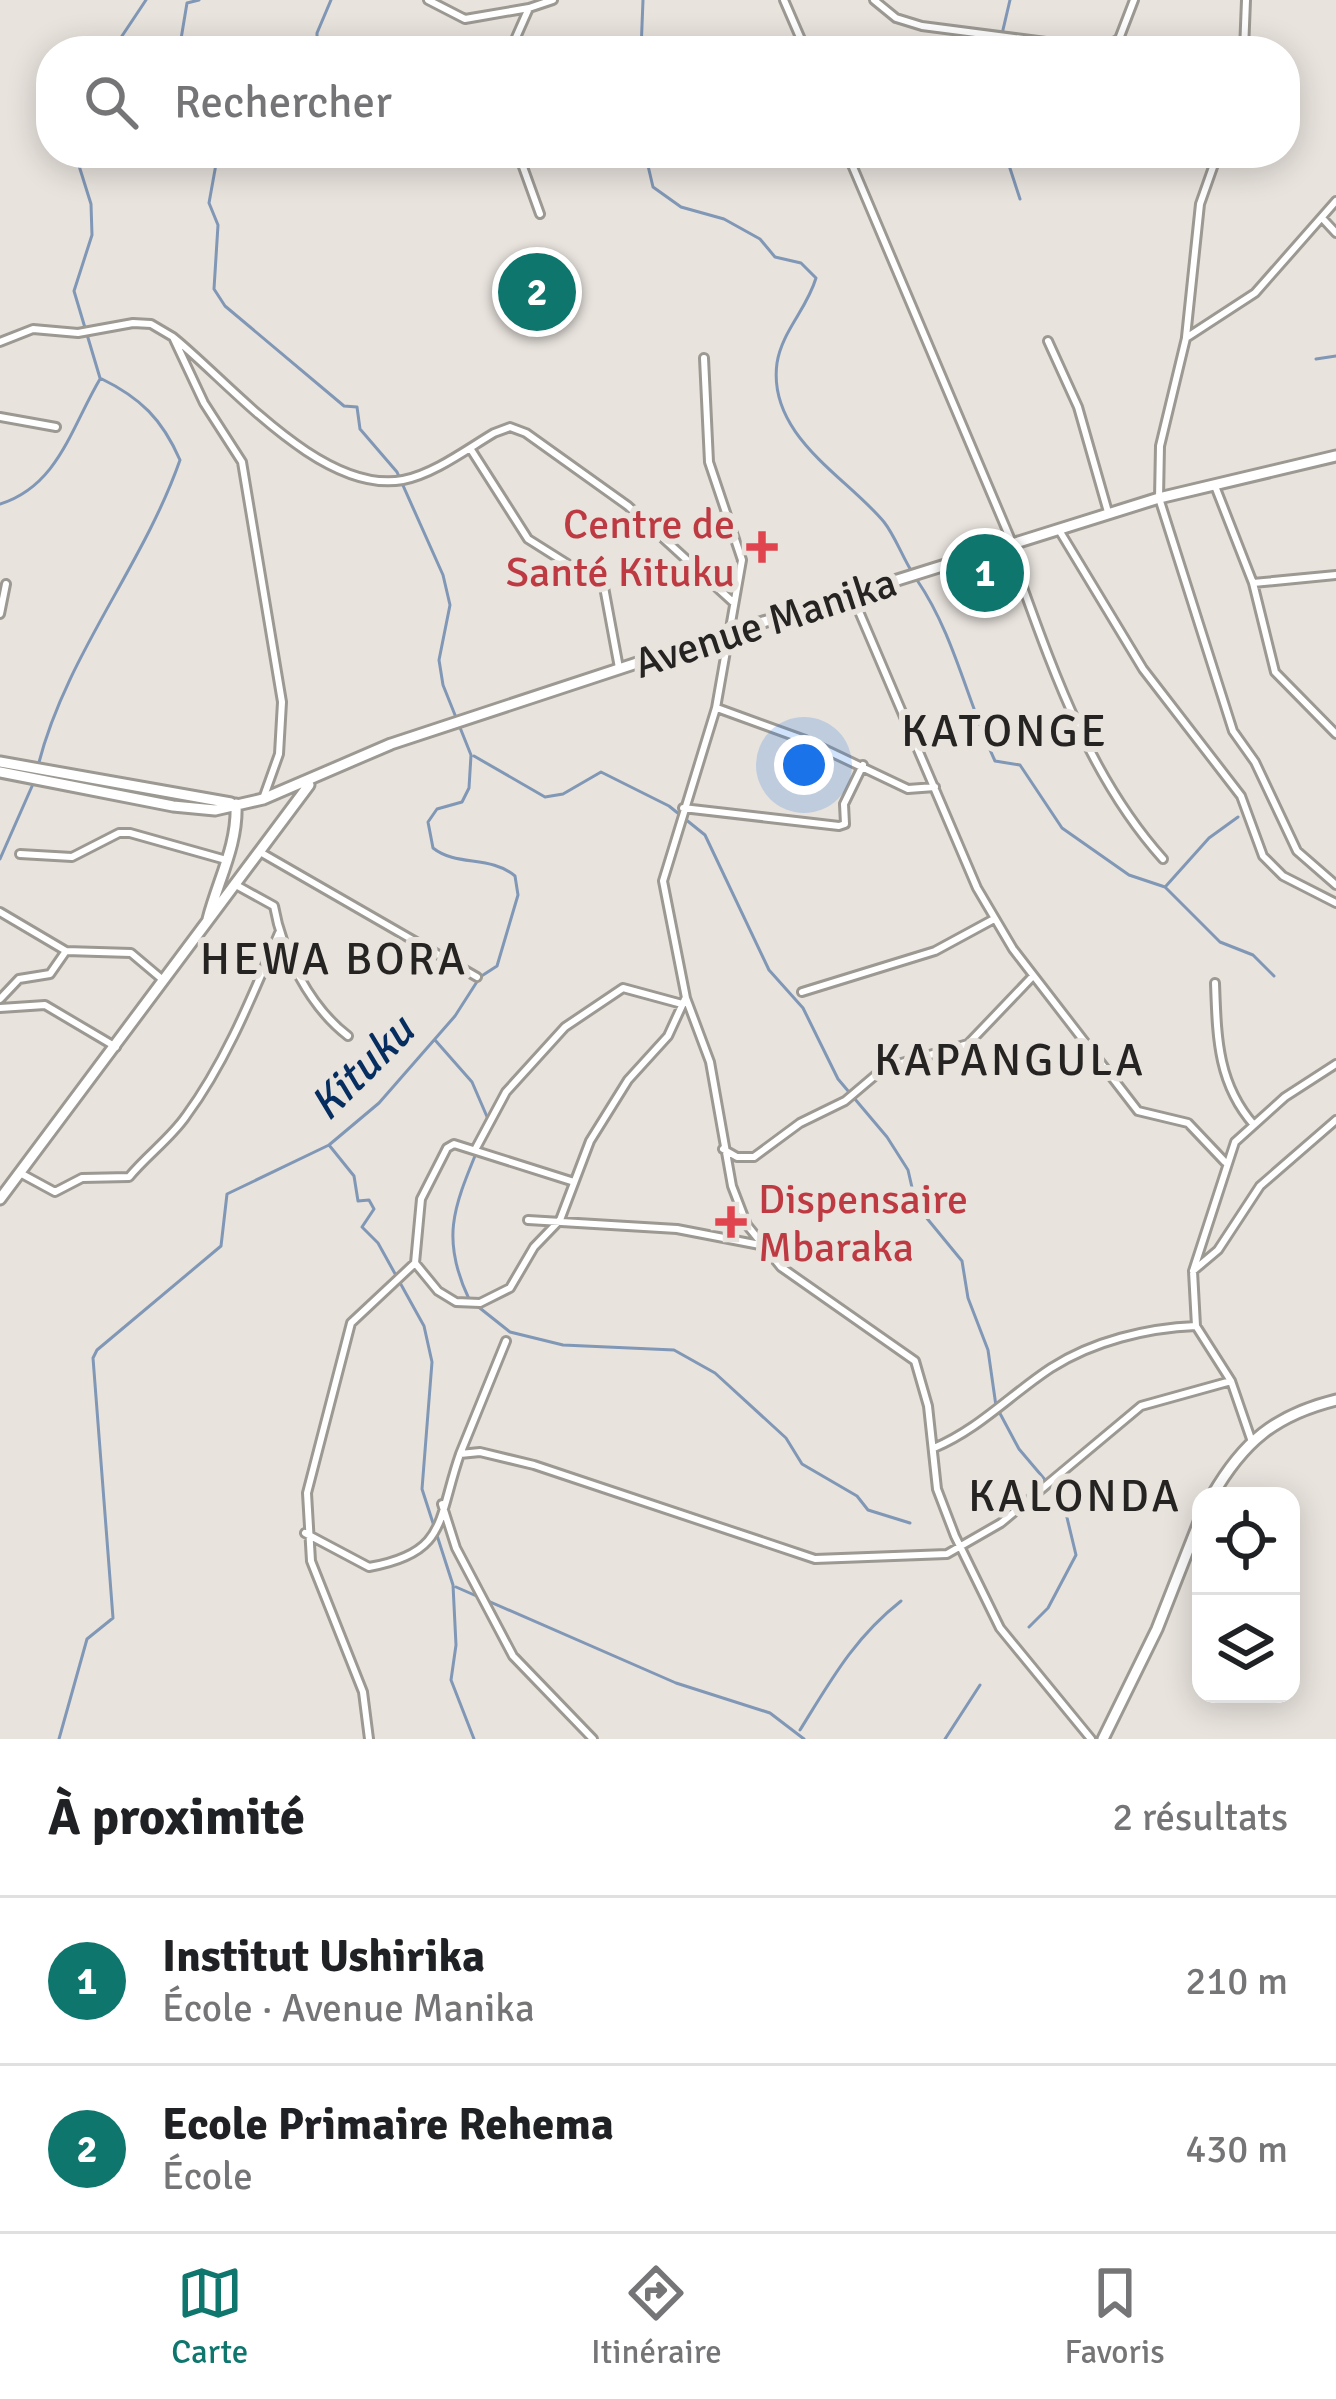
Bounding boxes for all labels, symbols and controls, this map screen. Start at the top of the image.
search box [36,36,1300,168]
icon: search [78,69,144,135]
text: Rechercher [174,75,392,130]
pin: 2 [498,247,576,337]
place label: Centre de Santé Kituku [506,499,735,598]
pin: 1 [946,528,1024,618]
marker: Centre de Santé Kituku [746,531,778,563]
street label: Avenue Manika [628,557,903,690]
district label: KATONGE [901,704,1109,759]
your location [774,735,834,795]
district label: HEWA BORA [200,932,468,987]
water label: Kituku [298,1003,428,1132]
district label: KAPANGULA [874,1033,1146,1088]
place label: Dispensaire Mbaraka [758,1174,968,1273]
marker: Dispensaire Mbaraka [715,1206,747,1238]
district label: KALONDA [968,1469,1182,1524]
map controls [1192,1487,1300,1703]
button: locate [1192,1487,1300,1595]
button: layers [1192,1595,1300,1703]
text: À proximité [48,1786,305,1849]
text: 2 résultats [1112,1793,1288,1841]
text: Institut Ushirika [162,1929,485,1984]
text: 1 [76,1957,98,2005]
text: 210 m [1185,1957,1288,2005]
text: École · Avenue Manika [162,1984,535,2032]
text: Ecole Primaire Rehema [162,2097,614,2152]
text: 2 [76,2125,98,2173]
text: 430 m [1185,2125,1288,2173]
text: École [162,2152,253,2200]
tab: Carte [171,2260,248,2373]
tab: Itinéraire [591,2260,722,2373]
tab: Favoris [1064,2260,1165,2373]

